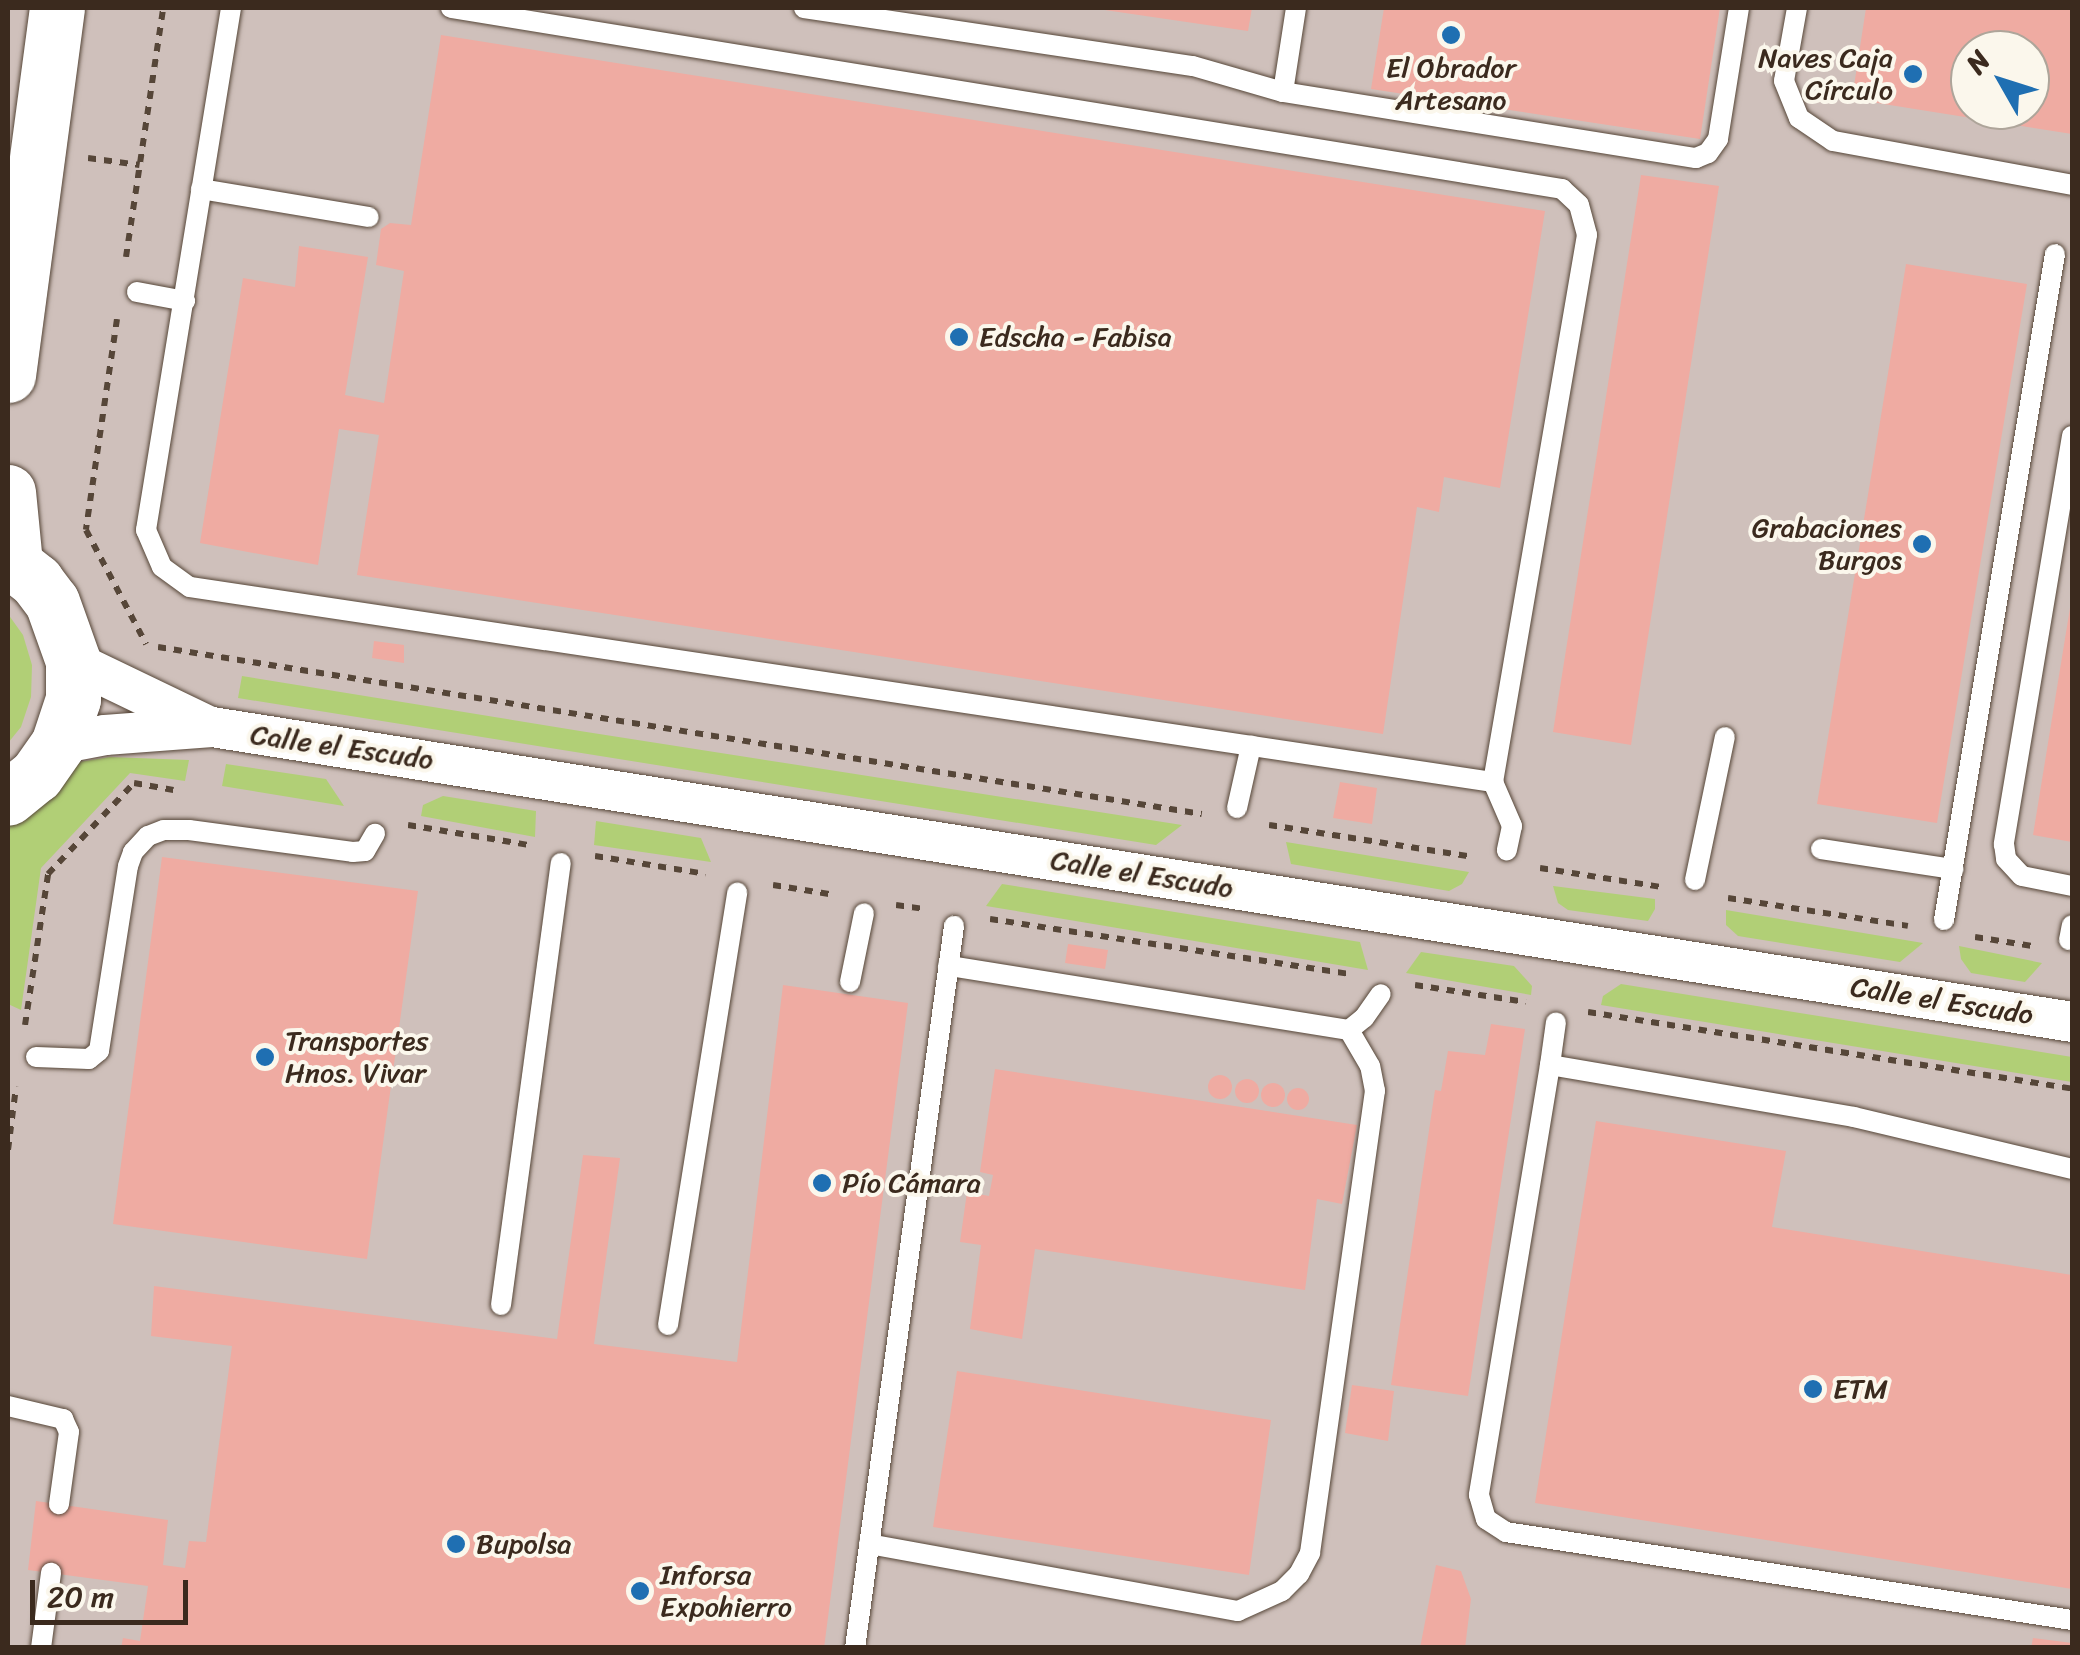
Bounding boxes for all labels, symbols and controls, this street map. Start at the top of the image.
marker: El Obrador Artesano [1440,24,1462,46]
north arrow [1950,30,2050,130]
text: N [1953,39,2003,85]
place label: Naves Caja Círculo [1757,41,1893,107]
place label: El Obrador Artesano [1386,51,1516,117]
marker: Naves Caja Círculo [1902,63,1924,85]
place label: Edscha - Fabisa [979,320,1172,354]
marker: Edscha - Fabisa [948,326,970,348]
place label: Grabaciones Burgos [1752,511,1902,577]
marker: Grabaciones Burgos [1911,533,1933,555]
street label: Calle el Escudo [248,717,436,777]
street label: Calle el Escudo [1048,843,1236,905]
street label: Calle el Escudo [1848,970,2036,1032]
place label: Transportes Hnos. Vivar [285,1024,428,1090]
marker: Transportes Hnos. Vivar [254,1046,276,1068]
place label: Pío Cámara [842,1166,981,1200]
marker: Pío Cámara [811,1172,833,1194]
place label: ETM [1833,1372,1888,1406]
marker: ETM [1802,1378,1824,1400]
place label: Bupolsa [476,1527,571,1561]
marker: Bupolsa [445,1533,467,1555]
place label: Inforsa Expohierro [660,1558,792,1624]
scale bar [35,1560,192,1622]
text: 20 m [47,1570,114,1624]
marker: Inforsa Expohierro [629,1580,651,1602]

